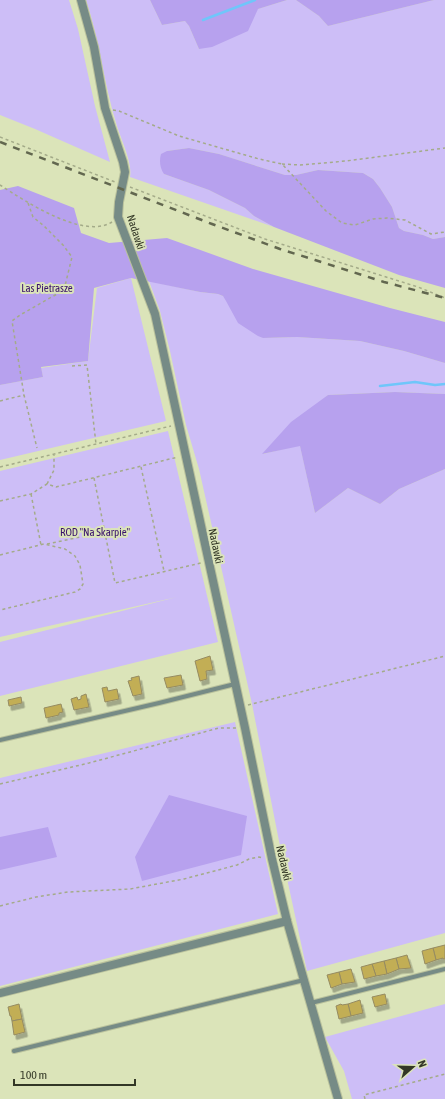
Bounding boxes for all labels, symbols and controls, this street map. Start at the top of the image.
street label: Nadawki [125,213,147,251]
park label: Las Pietrasze [21,282,73,294]
park label: ROD "Na Skarpie" [60,526,130,538]
street label: Nadawki [206,527,226,565]
street label: Nadawki [274,844,294,882]
north arrow [393,1047,433,1087]
text: N [416,1058,429,1069]
scale bar [14,1061,135,1087]
text: 100 m [20,1068,47,1082]

